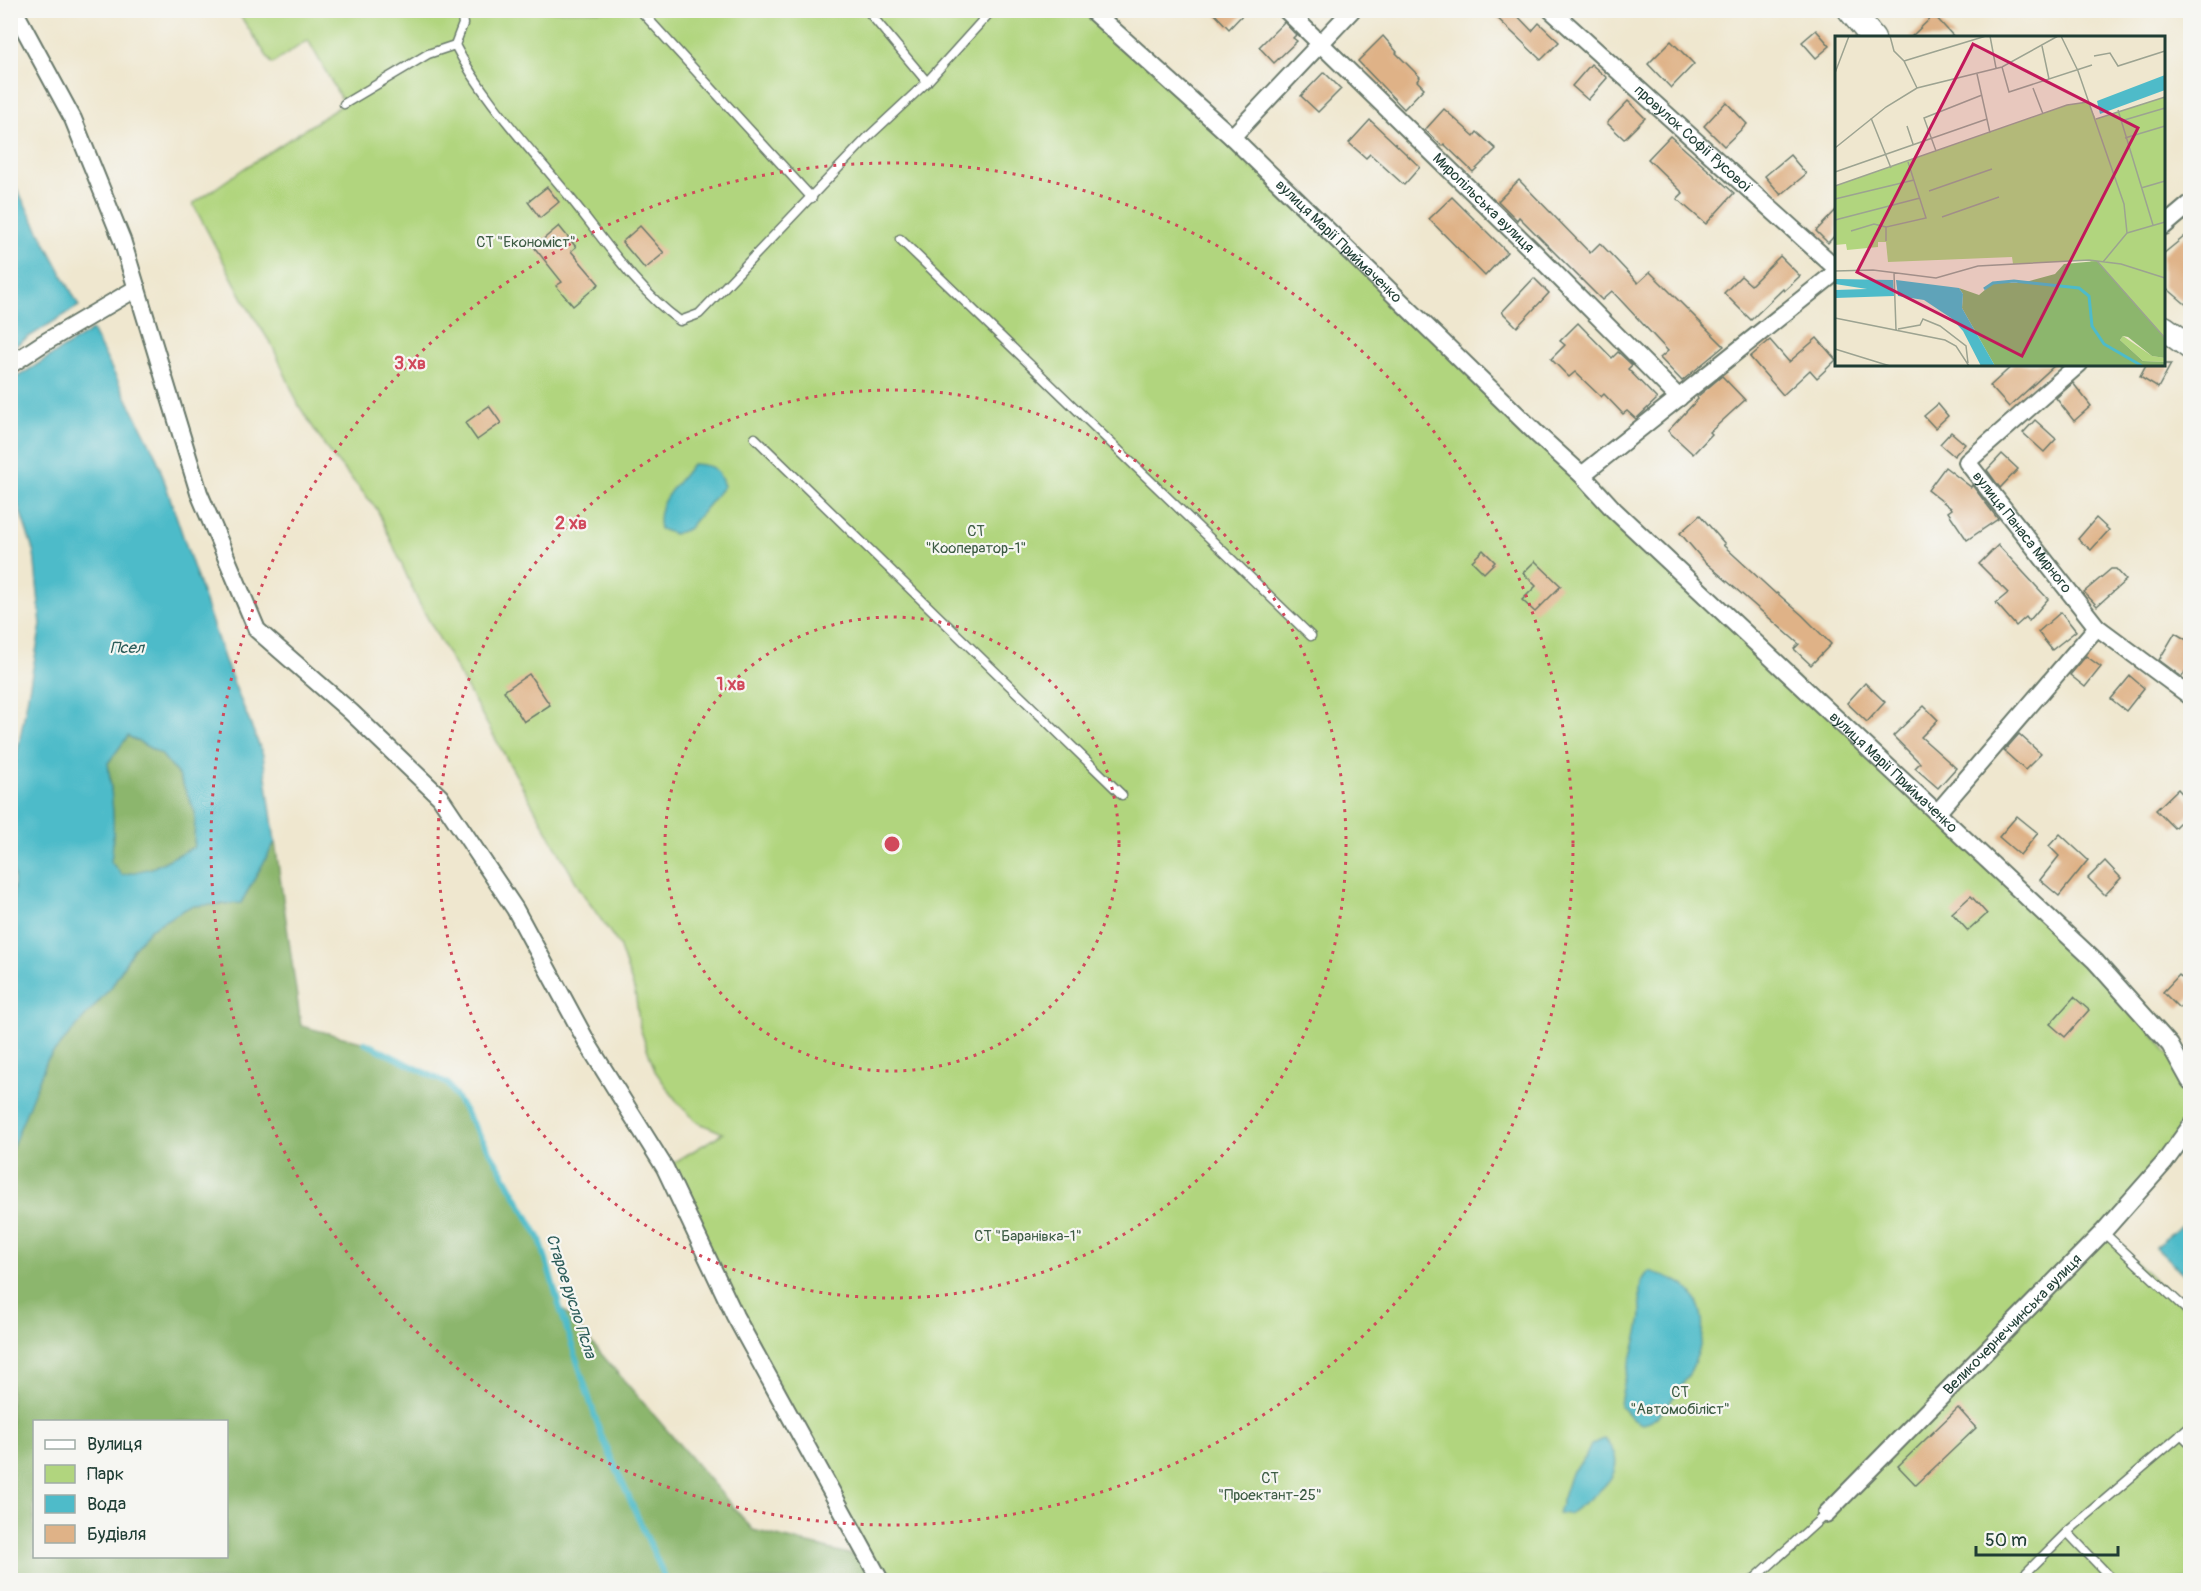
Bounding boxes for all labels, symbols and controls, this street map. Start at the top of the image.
inset map [1835,36,2165,366]
street label: провулок Софії Русової [1630,81,1756,197]
street label: Миропільська вулиця [1429,149,1539,257]
street label: вулиця Марії Приймаченко [1272,175,1406,307]
park label: СТ "Економіст" [476,233,576,252]
text: 3 хв [394,352,426,375]
street label: вулиця Панаса Мирного [1968,467,2076,597]
text: 2 хв [555,512,587,535]
park label: СТ "Кооператор-1" [926,522,1026,558]
water label: Псел [110,638,146,658]
text: 1 хв [717,673,746,696]
street label: вулиця Марії Приймаченко [1825,707,1962,837]
centre of rings [882,834,902,854]
park label: СТ "Баранівка-1" [974,1227,1082,1246]
water label: Старое русло Псла [541,1231,601,1362]
street label: Великочернеччинська вулиця [1939,1250,2086,1399]
park label: СТ "Автомобіліст" [1630,1383,1730,1419]
legend [33,1420,228,1558]
text: Вулиця [87,1433,142,1456]
text: Парк [87,1463,124,1486]
park label: СТ "Проектант-25" [1218,1469,1322,1505]
text: Вода [87,1493,126,1516]
scale bar [1976,1519,2118,1557]
text: Будівля [87,1523,146,1546]
text: 50 m [1985,1529,2027,1552]

